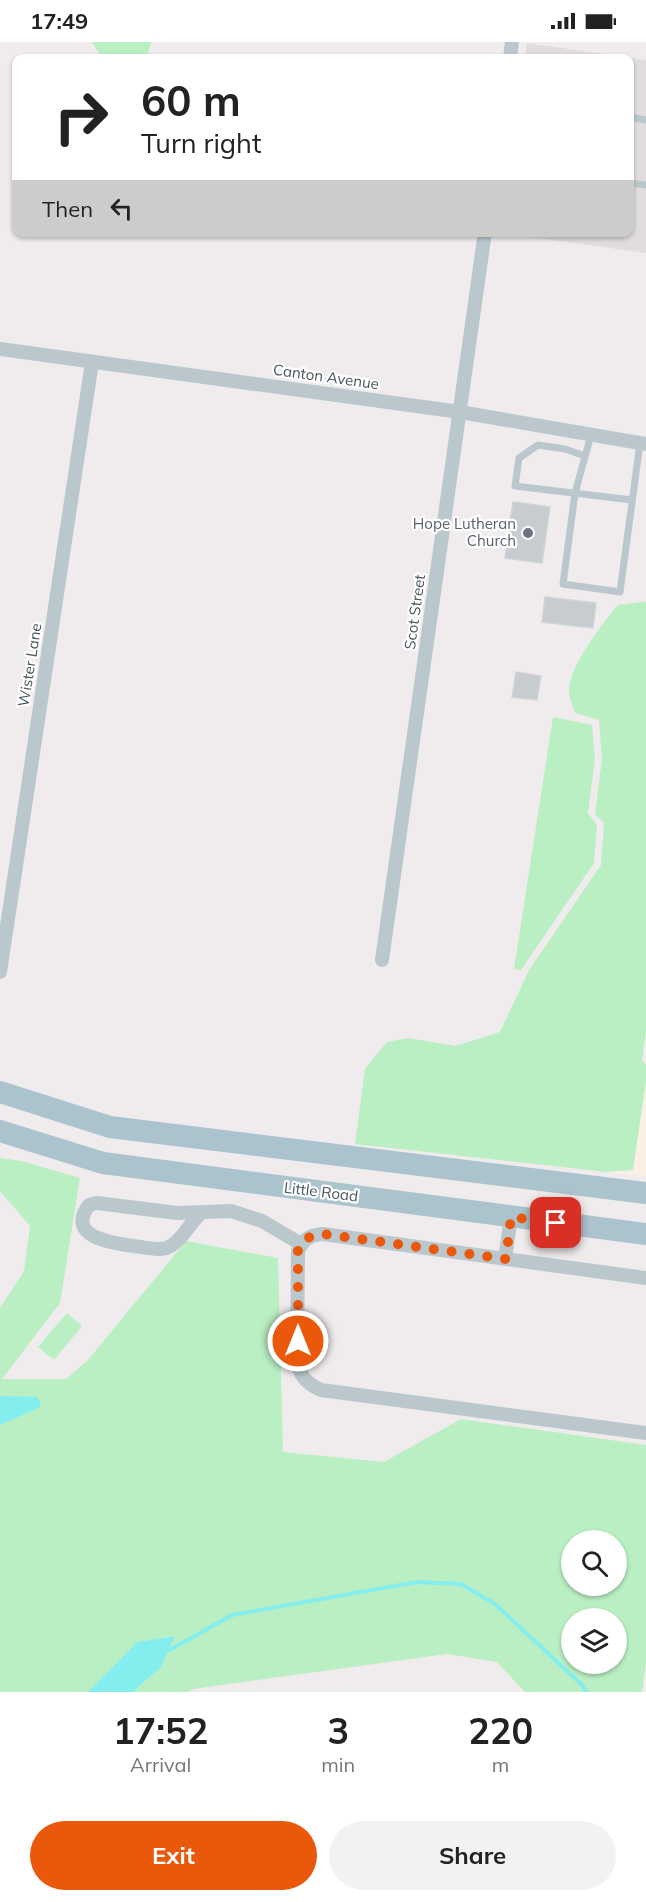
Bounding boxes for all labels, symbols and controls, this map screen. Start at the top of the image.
text: 17:49 [30,7,88,35]
text: 60 m [141,74,241,127]
icon: right [42,78,120,156]
text: Turn right [141,126,261,160]
icon: left [105,192,138,225]
text: Then [42,195,93,223]
street label: Canton Avenue [272,360,380,393]
place label: Hope Lutheran Church [413,514,516,550]
marker: Hope Lutheran Church [521,526,535,540]
street label: Scot Street [400,573,429,651]
street label: Wister Lane [14,622,45,708]
street label: Little Road [283,1178,359,1205]
pin [530,1197,581,1248]
icon: arrive [539,1206,572,1239]
position arrow [266,1309,330,1373]
map controls [561,1530,627,1674]
button: search [561,1530,627,1596]
button: layers [561,1608,627,1674]
text: 17:52 [113,1708,208,1753]
text: 3 [327,1708,349,1753]
text: 220 [468,1708,533,1753]
text: Arrival [130,1752,191,1777]
text: min [321,1752,355,1777]
text: m [492,1752,509,1777]
button: Exit [30,1821,317,1890]
button: Share [329,1821,616,1890]

